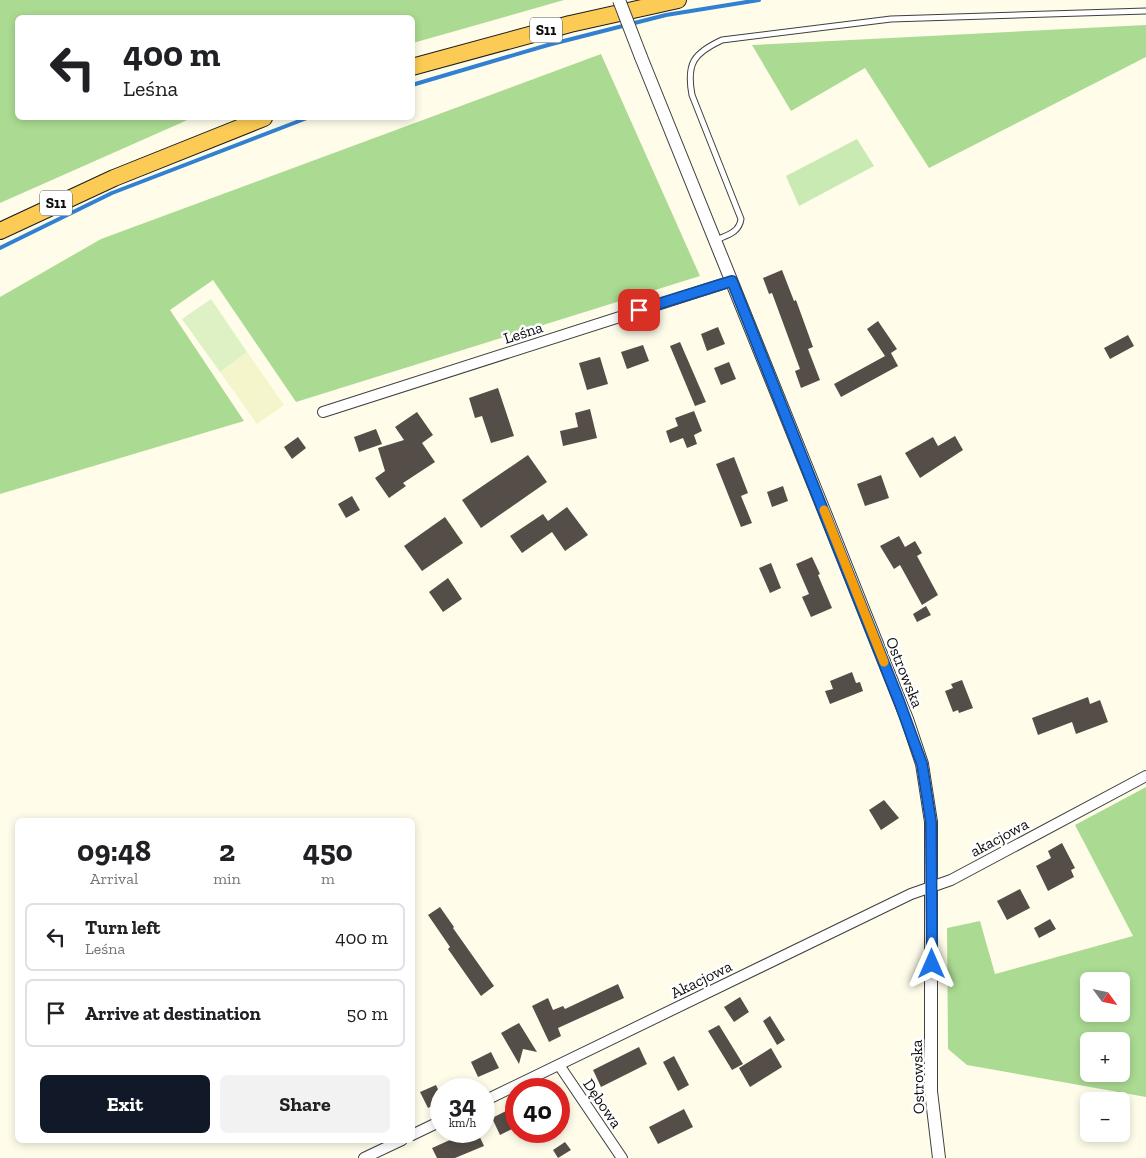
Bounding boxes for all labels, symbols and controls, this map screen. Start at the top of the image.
road number: S11 [530,18,562,42]
text: 400 m [123,33,220,75]
icon: left [40,35,105,100]
text: Leśna [123,75,178,102]
road number: S11 [40,190,72,216]
pin [618,289,660,331]
icon: arrive [625,296,653,324]
street label: Leśna [501,317,545,348]
street label: Ostrowska [882,634,927,711]
street label: akacjowa [967,814,1032,861]
text: 09:48 [77,833,151,869]
text: 2 [219,833,235,869]
text: 450 [303,833,353,869]
text: Arrival [90,869,138,888]
text: min [213,869,241,888]
text: m [321,869,335,888]
text: Turn left [85,916,160,939]
icon: left [42,923,70,951]
text: 400 m [335,926,388,949]
position arrow [905,937,957,989]
text: Leśna [85,939,125,958]
street label: Akacjowa [667,956,735,1002]
north arrow [1080,972,1130,1022]
map controls [1080,972,1130,1142]
icon: arrive [42,999,70,1027]
text: Arrive at destination [85,1002,261,1025]
text: 50 m [347,1002,388,1025]
button: + [1080,1032,1130,1082]
street label: Ostrowska [907,1039,928,1115]
button: Exit [40,1075,210,1133]
button: Share [220,1075,390,1133]
street label: Dębowa [579,1075,626,1132]
speed limit sign: 40 [505,1078,570,1143]
text: 34 [449,1089,476,1119]
button: − [1080,1092,1130,1142]
text: km/h [449,1116,476,1130]

